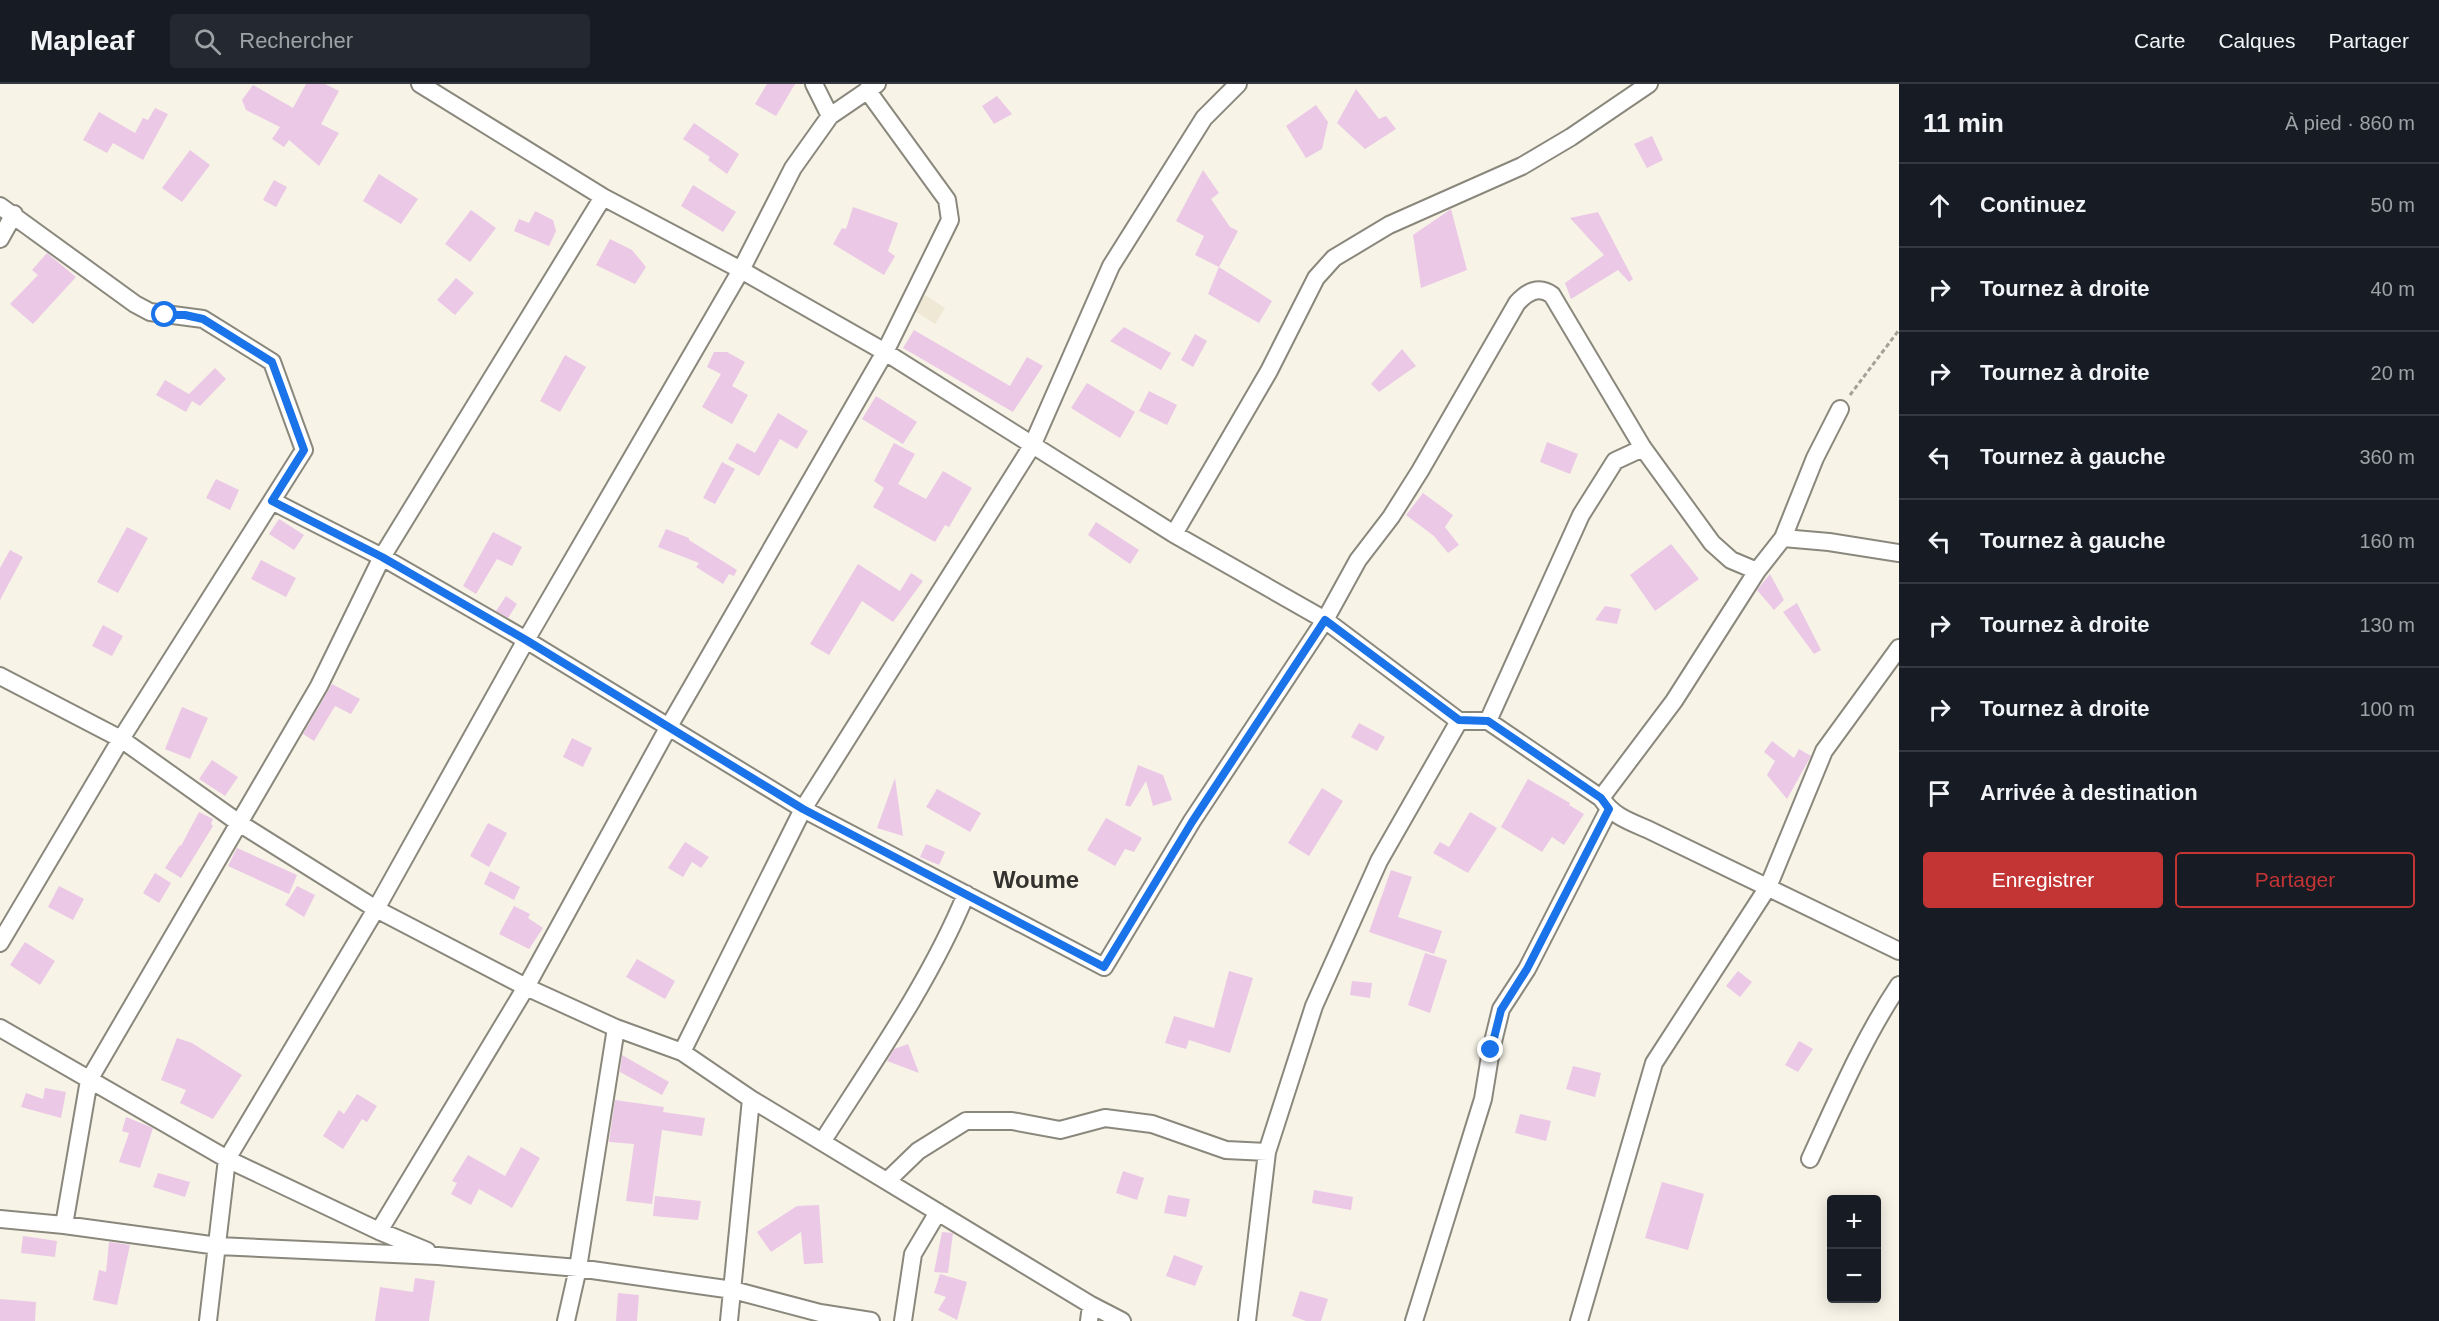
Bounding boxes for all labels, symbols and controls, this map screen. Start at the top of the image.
search box [170,14,590,68]
text: Mapleaf [30,25,134,56]
icon: search [191,25,224,58]
text: Rechercher [239,28,353,53]
text: Carte [2134,29,2185,52]
text: Calques [2218,29,2295,52]
text: Partager [2328,29,2409,52]
text: 11 min [1923,108,2004,138]
text: À pied · 860 m [2285,112,2415,134]
icon: ahead [1923,189,1956,222]
text: Continuez [1980,192,2086,217]
text: 50 m [2371,194,2415,216]
icon: right [1923,273,1956,306]
text: Tournez à droite [1980,276,2150,301]
text: 40 m [2371,278,2415,300]
route start [151,301,177,327]
icon: right [1923,357,1956,390]
text: Tournez à droite [1980,360,2150,385]
text: 20 m [2371,362,2415,384]
icon: left [1923,441,1956,474]
text: Tournez à gauche [1980,444,2165,469]
text: 360 m [2359,446,2415,468]
icon: left [1923,525,1956,558]
text: Tournez à gauche [1980,528,2165,553]
text: 160 m [2359,530,2415,552]
icon: right [1923,609,1956,642]
text: Tournez à droite [1980,612,2150,637]
text: 130 m [2359,614,2415,636]
icon: right [1923,693,1956,726]
text: Tournez à droite [1980,696,2150,721]
text: 100 m [2359,698,2415,720]
icon: arrive [1923,777,1956,810]
text: Arrivée à destination [1980,780,2198,805]
button: Enregistrer [1923,852,2163,908]
button: Partager [2175,852,2415,908]
district label: Woume [993,866,1079,893]
route end [1477,1036,1503,1062]
map controls [1827,1195,1881,1303]
button: + [1827,1195,1881,1249]
button: − [1827,1249,1881,1303]

